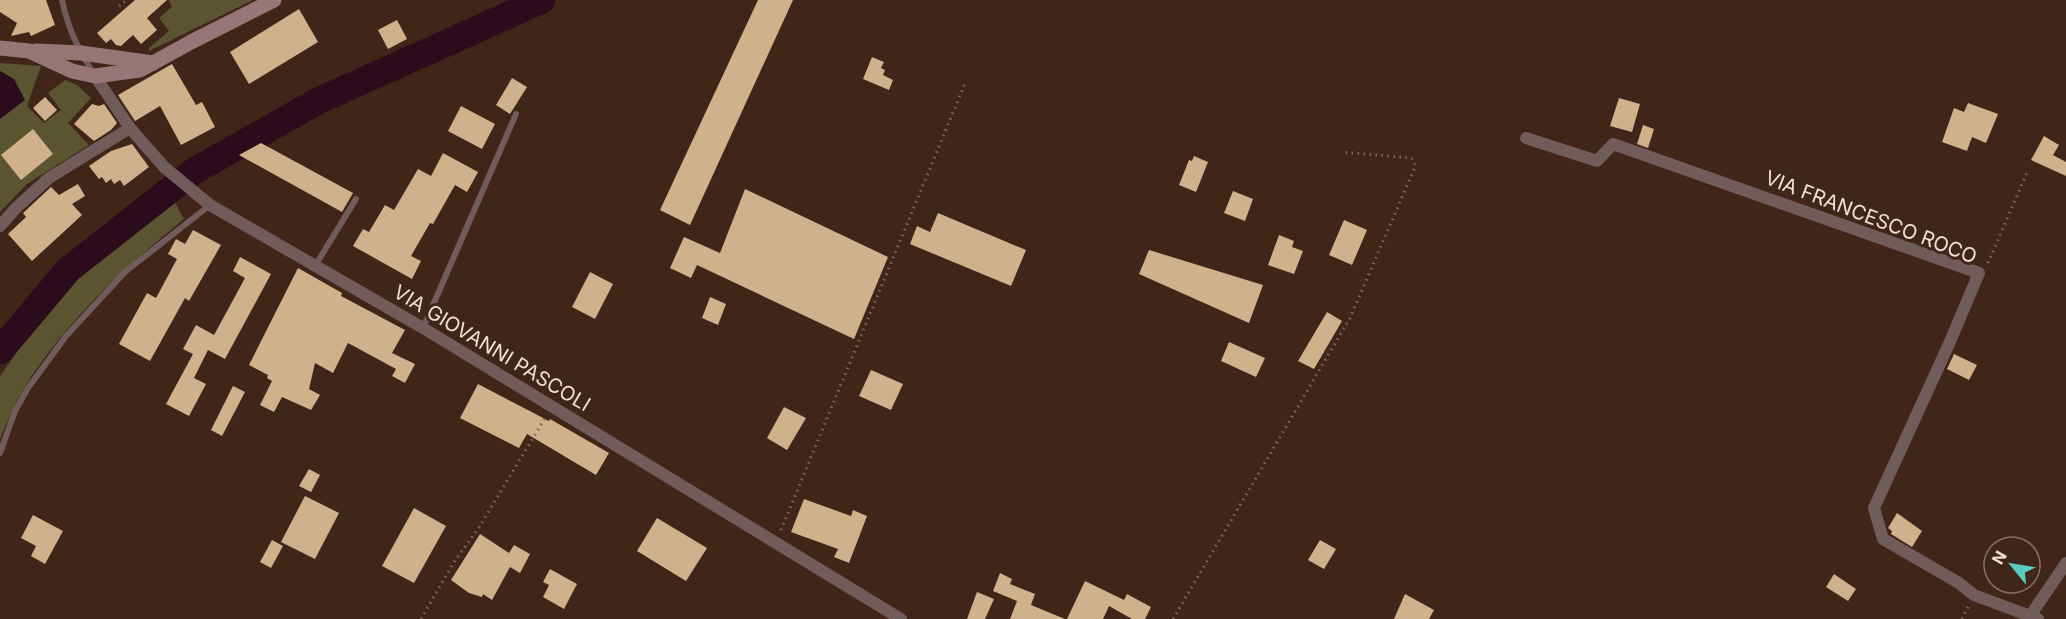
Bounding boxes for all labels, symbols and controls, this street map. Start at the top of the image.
street label: VIA FRANCESCO ROCO [1762,165,1980,269]
street label: VIA GIOVANNI PASCOLI [389,280,595,416]
north arrow [1982,535,2042,595]
text: N [1987,547,2011,568]

